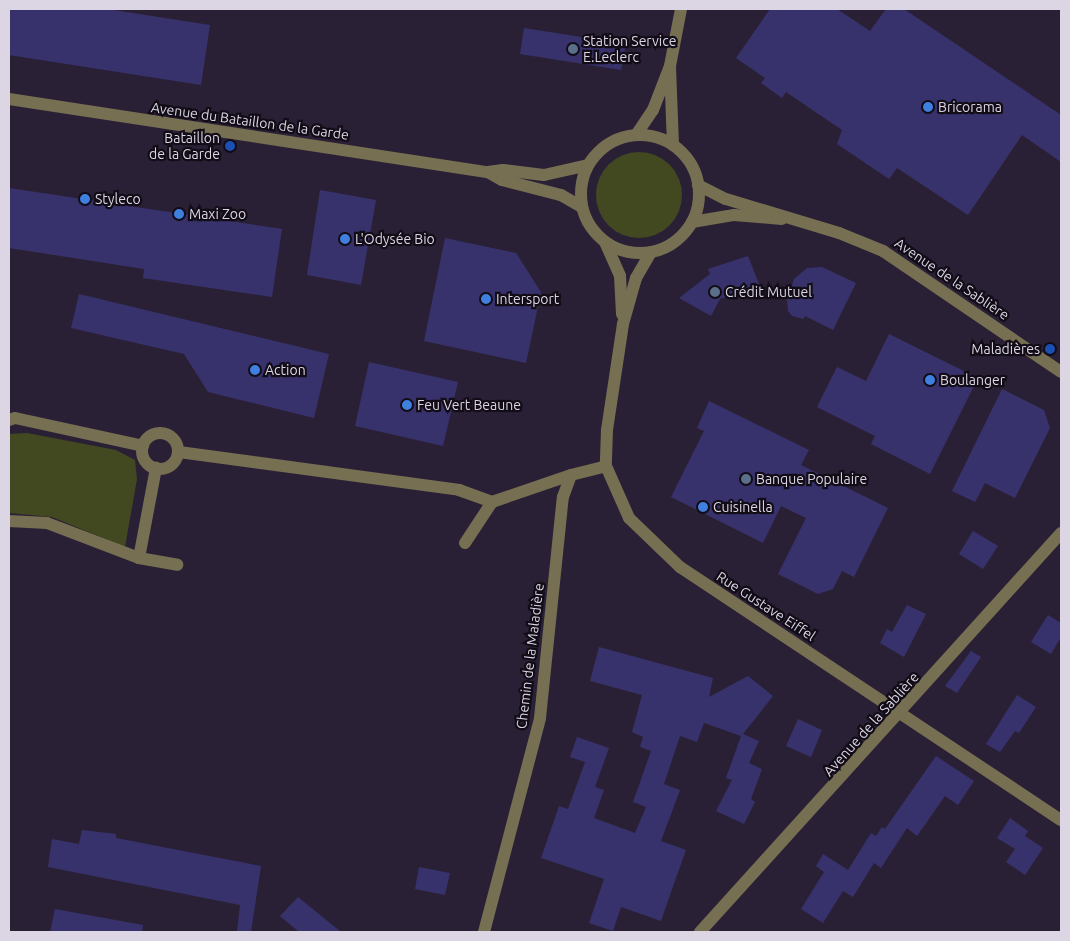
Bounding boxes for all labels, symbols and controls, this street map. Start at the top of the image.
place label: Station Service E.Leclerc [583,33,676,65]
marker: Station Service E.Leclerc [567,43,579,55]
street label: Avenue du Bataillon de la Garde [150,99,350,143]
place label: Bricorama [938,99,1002,115]
marker: Bricorama [922,101,934,113]
place label: Bataillon de la Garde [149,130,220,162]
marker: Bataillon de la Garde [224,140,236,152]
place label: Styleco [95,191,141,207]
marker: Styleco [79,193,91,205]
place label: Maxi Zoo [189,206,246,222]
marker: Maxi Zoo [173,208,185,220]
place label: L'Odysée Bio [355,231,435,247]
marker: L'Odysée Bio [339,233,351,245]
street label: Avenue de la Sablière [892,235,1012,323]
place label: Crédit Mutuel [725,284,812,300]
marker: Crédit Mutuel [709,286,721,298]
place label: Intersport [496,291,559,307]
marker: Intersport [480,293,492,305]
place label: Maladières [971,341,1040,357]
marker: Maladières [1044,343,1056,355]
place label: Action [265,362,306,378]
marker: Action [249,364,261,376]
place label: Boulanger [940,372,1005,388]
marker: Boulanger [924,374,936,386]
place label: Feu Vert Beaune [417,397,521,413]
marker: Feu Vert Beaune [401,399,413,411]
place label: Banque Populaire [756,471,867,487]
marker: Banque Populaire [740,473,752,485]
place label: Cuisinella [713,499,773,515]
marker: Cuisinella [697,501,709,513]
street label: Rue Gustave Eiffel [713,568,819,644]
street label: Chemin de la Maladière [513,582,547,730]
street label: Avenue de la Sablière [820,669,922,779]

